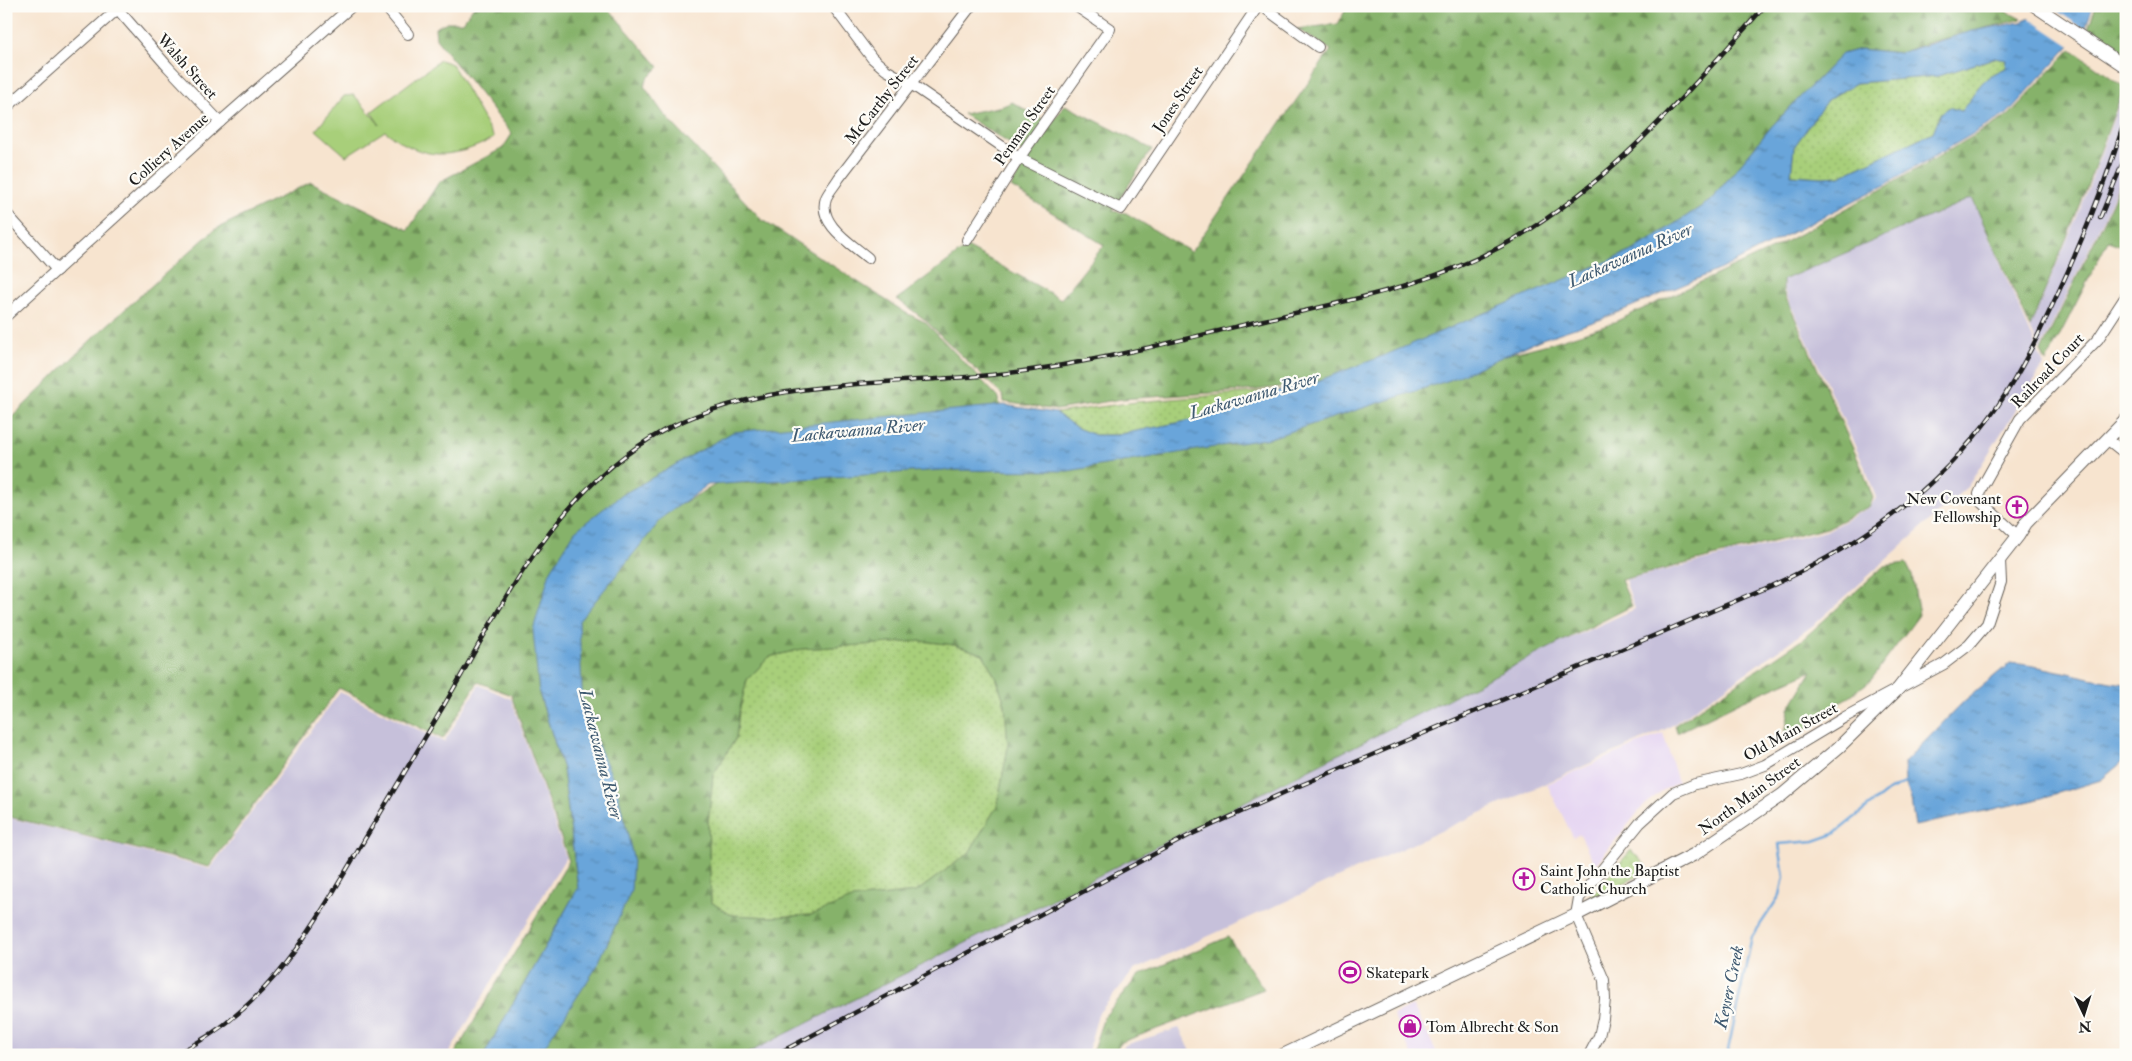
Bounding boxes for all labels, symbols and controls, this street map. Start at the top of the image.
street label: Walsh Street [152,29,222,104]
street label: McCarthy Street [841,51,923,148]
street label: Jones Street [1148,62,1208,138]
street label: Penman Street [990,82,1060,169]
street label: Colliery Avenue [124,108,213,191]
water label: Lackawanna River [1564,217,1697,294]
street label: Railroad Court [2007,329,2088,412]
water label: Lackawanna River [1186,366,1323,425]
water label: Lackawanna River [789,413,927,448]
place label: New Covenant Fellowship [1906,489,2001,528]
church icon: New Covenant Fellowship [2005,495,2029,519]
water label: Lackawanna River [573,685,628,823]
street label: Old Main Street [1740,698,1841,766]
street label: North Main Street [1695,752,1804,839]
place label: Saint John the Baptist Catholic Church [1540,861,1679,899]
church icon: Saint John the Baptist Catholic Church [1512,867,1536,891]
water label: Keyser Creek [1709,943,1750,1032]
sports icon: Skatepark [1338,960,1362,984]
place label: Skatepark [1366,963,1429,984]
north arrow [2060,988,2110,1038]
shop icon: Tom Albrecht & Son [1398,1014,1422,1038]
place label: Tom Albrecht & Son [1426,1017,1559,1037]
text: N [2078,1017,2093,1035]

